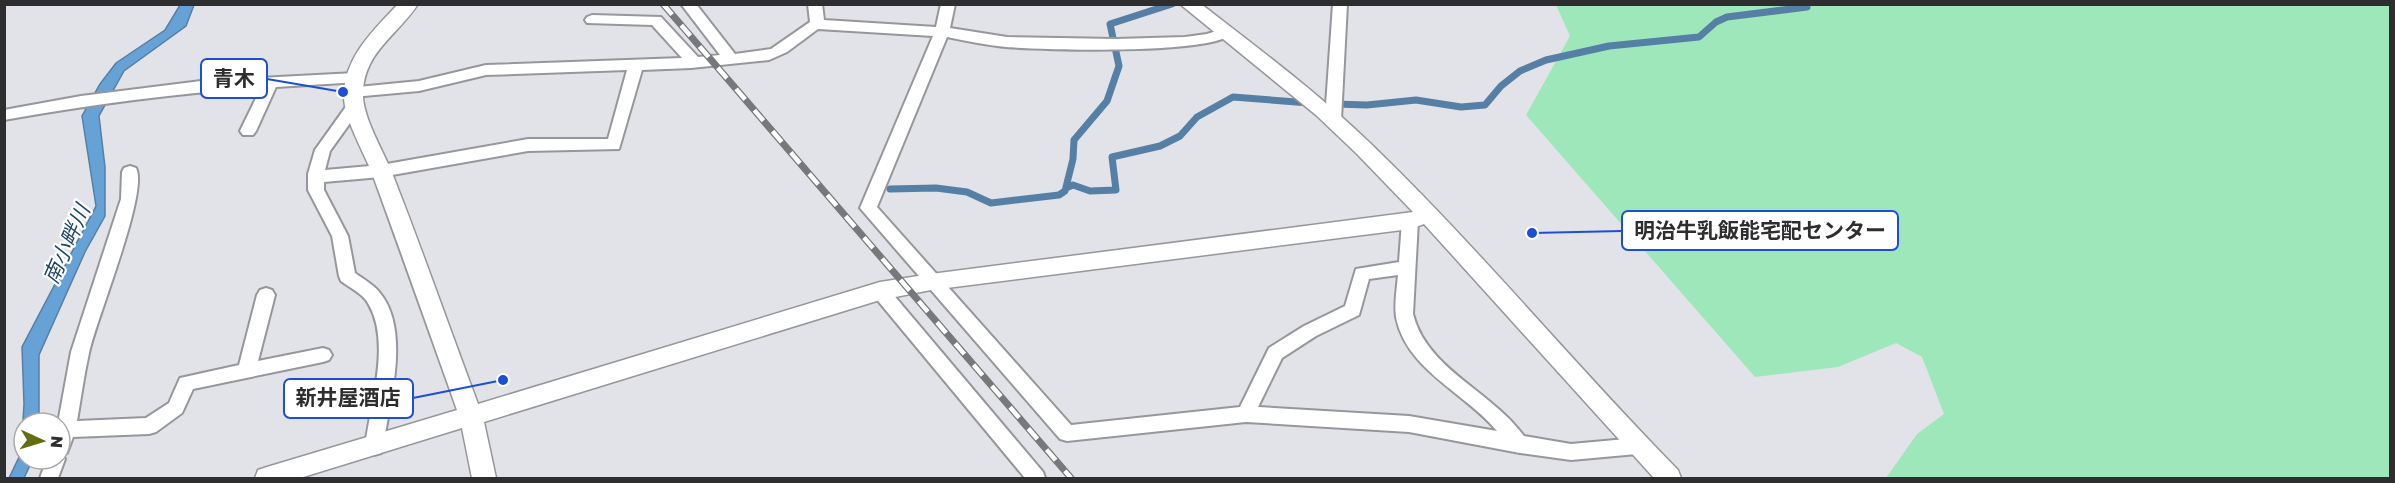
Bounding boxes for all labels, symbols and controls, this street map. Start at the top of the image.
callout: 青木 [201,59,267,98]
text: 青木 [213,65,255,91]
water label: 南小畔川 [37,199,96,288]
callout: 明治牛乳飯能宅配センター [1622,211,1898,250]
text: 明治牛乳飯能宅配センター [1634,217,1886,243]
callout: 新井屋酒店 [284,379,413,418]
text: 新井屋酒店 [296,384,401,410]
north arrow [12,411,72,471]
text: N [47,435,67,449]

